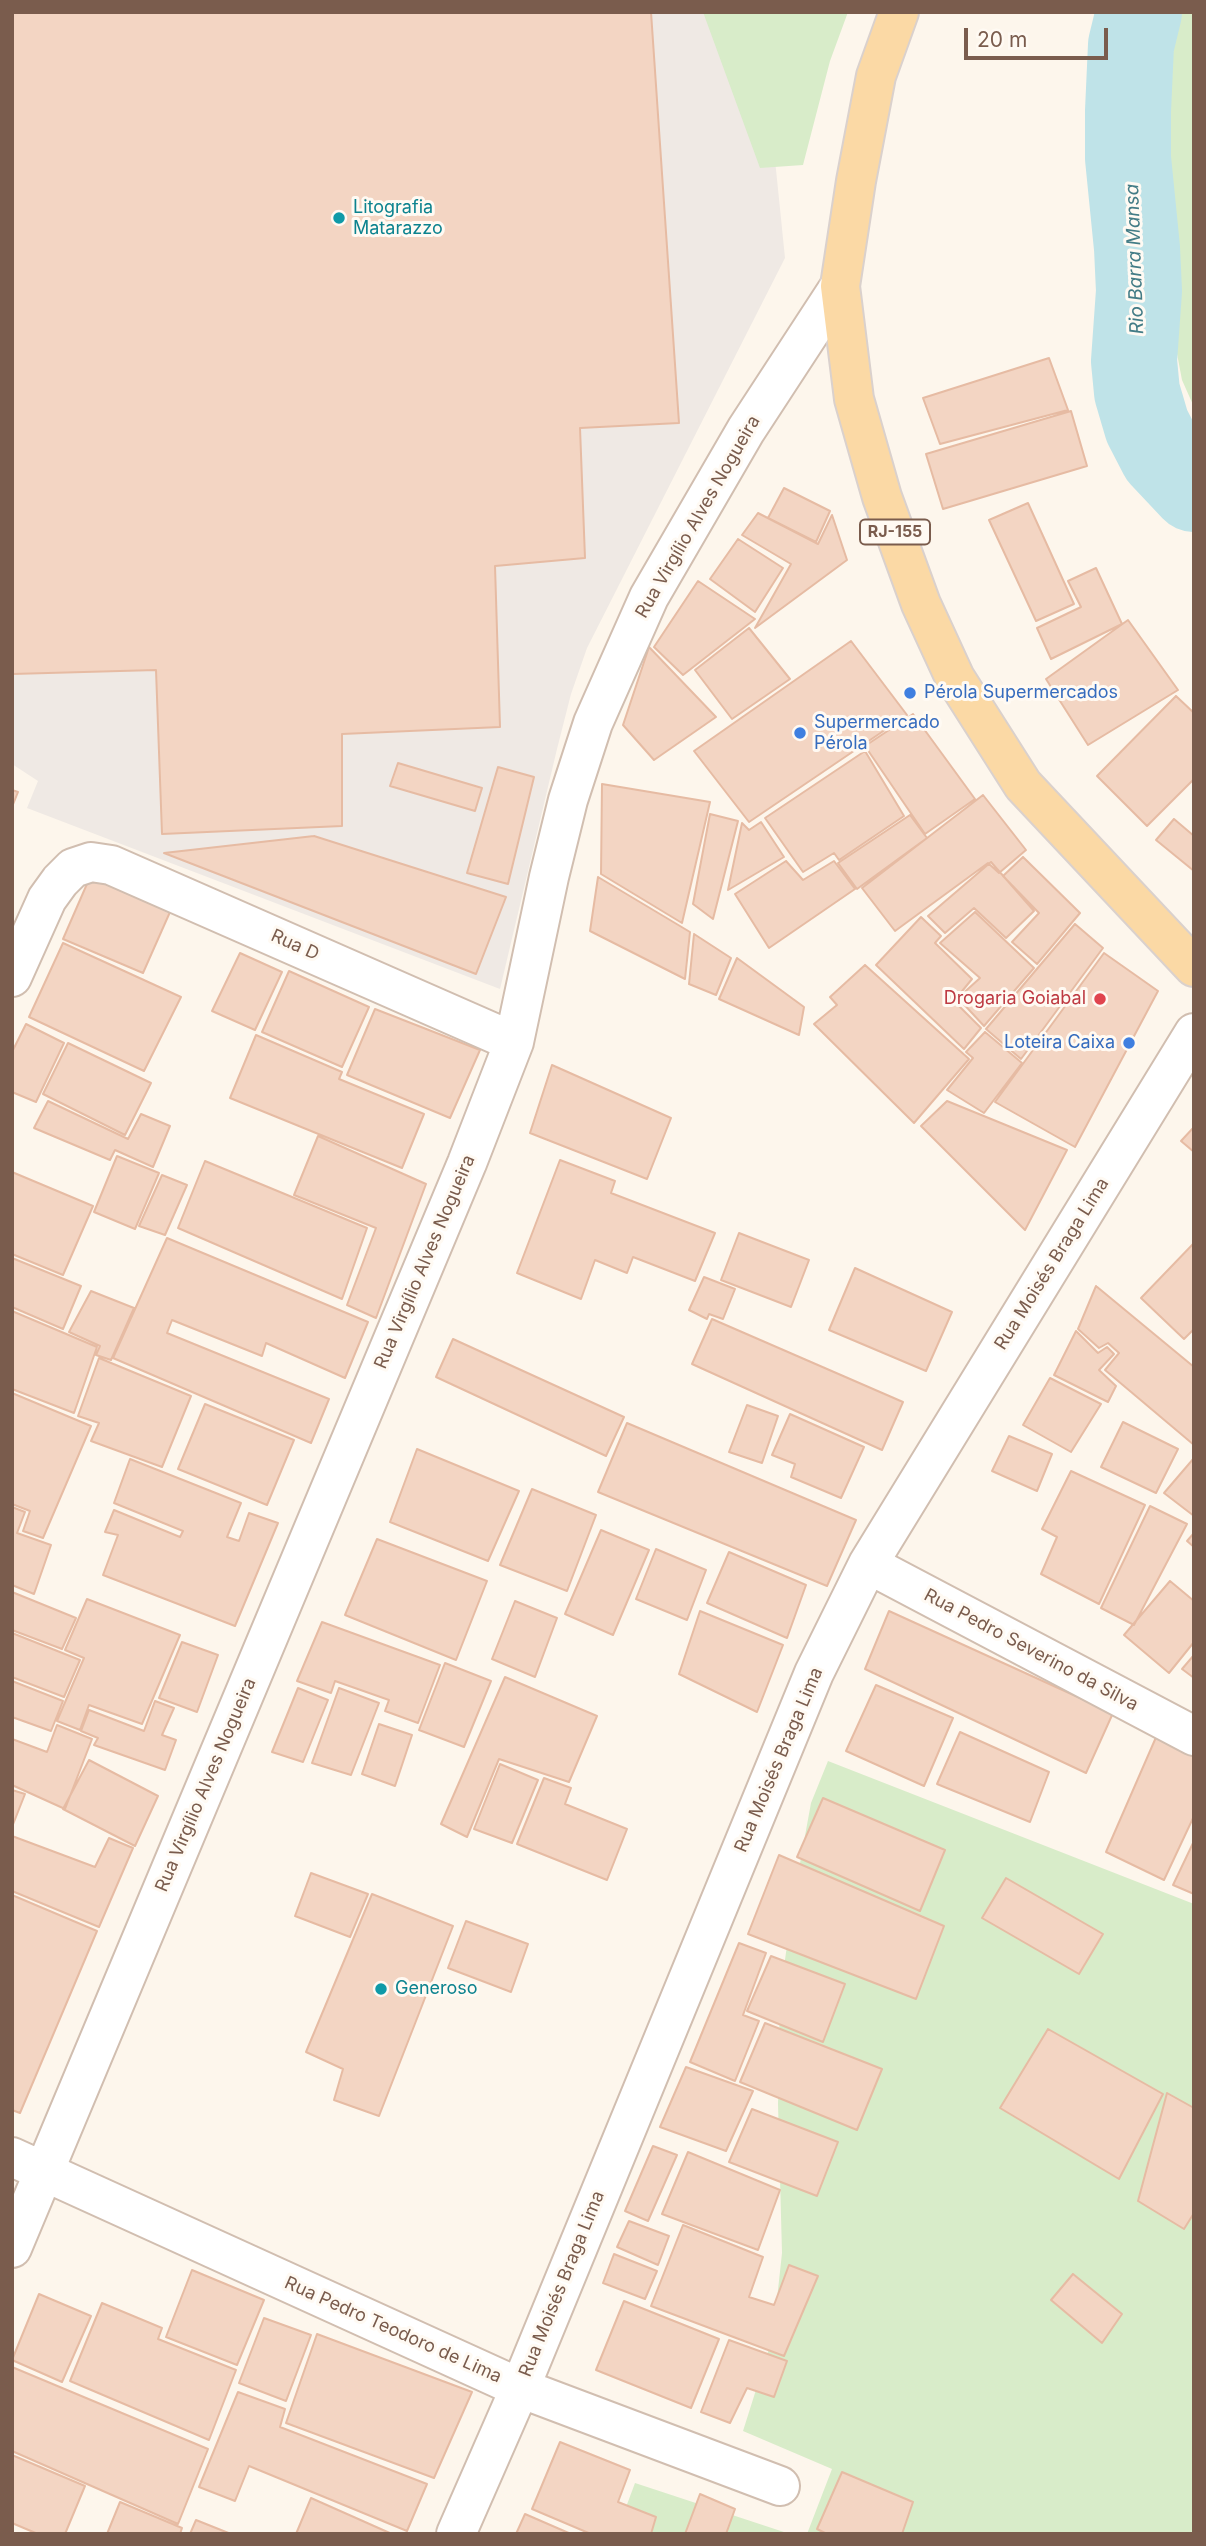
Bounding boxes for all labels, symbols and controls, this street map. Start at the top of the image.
scale bar [968,14,1112,58]
text: 20 m [977,27,1027,52]
water label: Rio Barra Mansa [1121,183,1149,335]
place label: Litografia Matarazzo [353,197,443,240]
marker: Litografia Matarazzo [331,210,347,226]
street label: Rua Virgílio Alves Nogueira [631,412,765,622]
road number: RJ-155 [860,520,930,544]
place label: Pérola Supermercados [924,682,1118,704]
marker: Pérola Supermercados [902,685,918,701]
place label: Supermercado Pérola [814,712,940,754]
marker: Supermercado Pérola [792,725,808,741]
street label: Rua D [268,925,322,965]
place label: Drogaria Goiabal [944,988,1086,1010]
marker: Drogaria Goiabal [1092,991,1108,1007]
place label: Loteira Caixa [1004,1032,1115,1054]
marker: Loteira Caixa [1121,1035,1137,1051]
street label: Rua Virgílio Alves Nogueira [370,1152,480,1372]
street label: Rua Moisés Braga Lima [990,1174,1114,1354]
street label: Rua Pedro Severino da Silva [920,1584,1142,1716]
street label: Rua Moisés Braga Lima [730,1664,828,1856]
street label: Rua Virgílio Alves Nogueira [151,1675,261,1895]
place label: Generoso [395,1978,478,2000]
marker: Generoso [373,1981,389,1997]
street label: Rua Moisés Braga Lima [515,2188,609,2380]
street label: Rua Pedro Teodoro de Lima [281,2272,505,2388]

